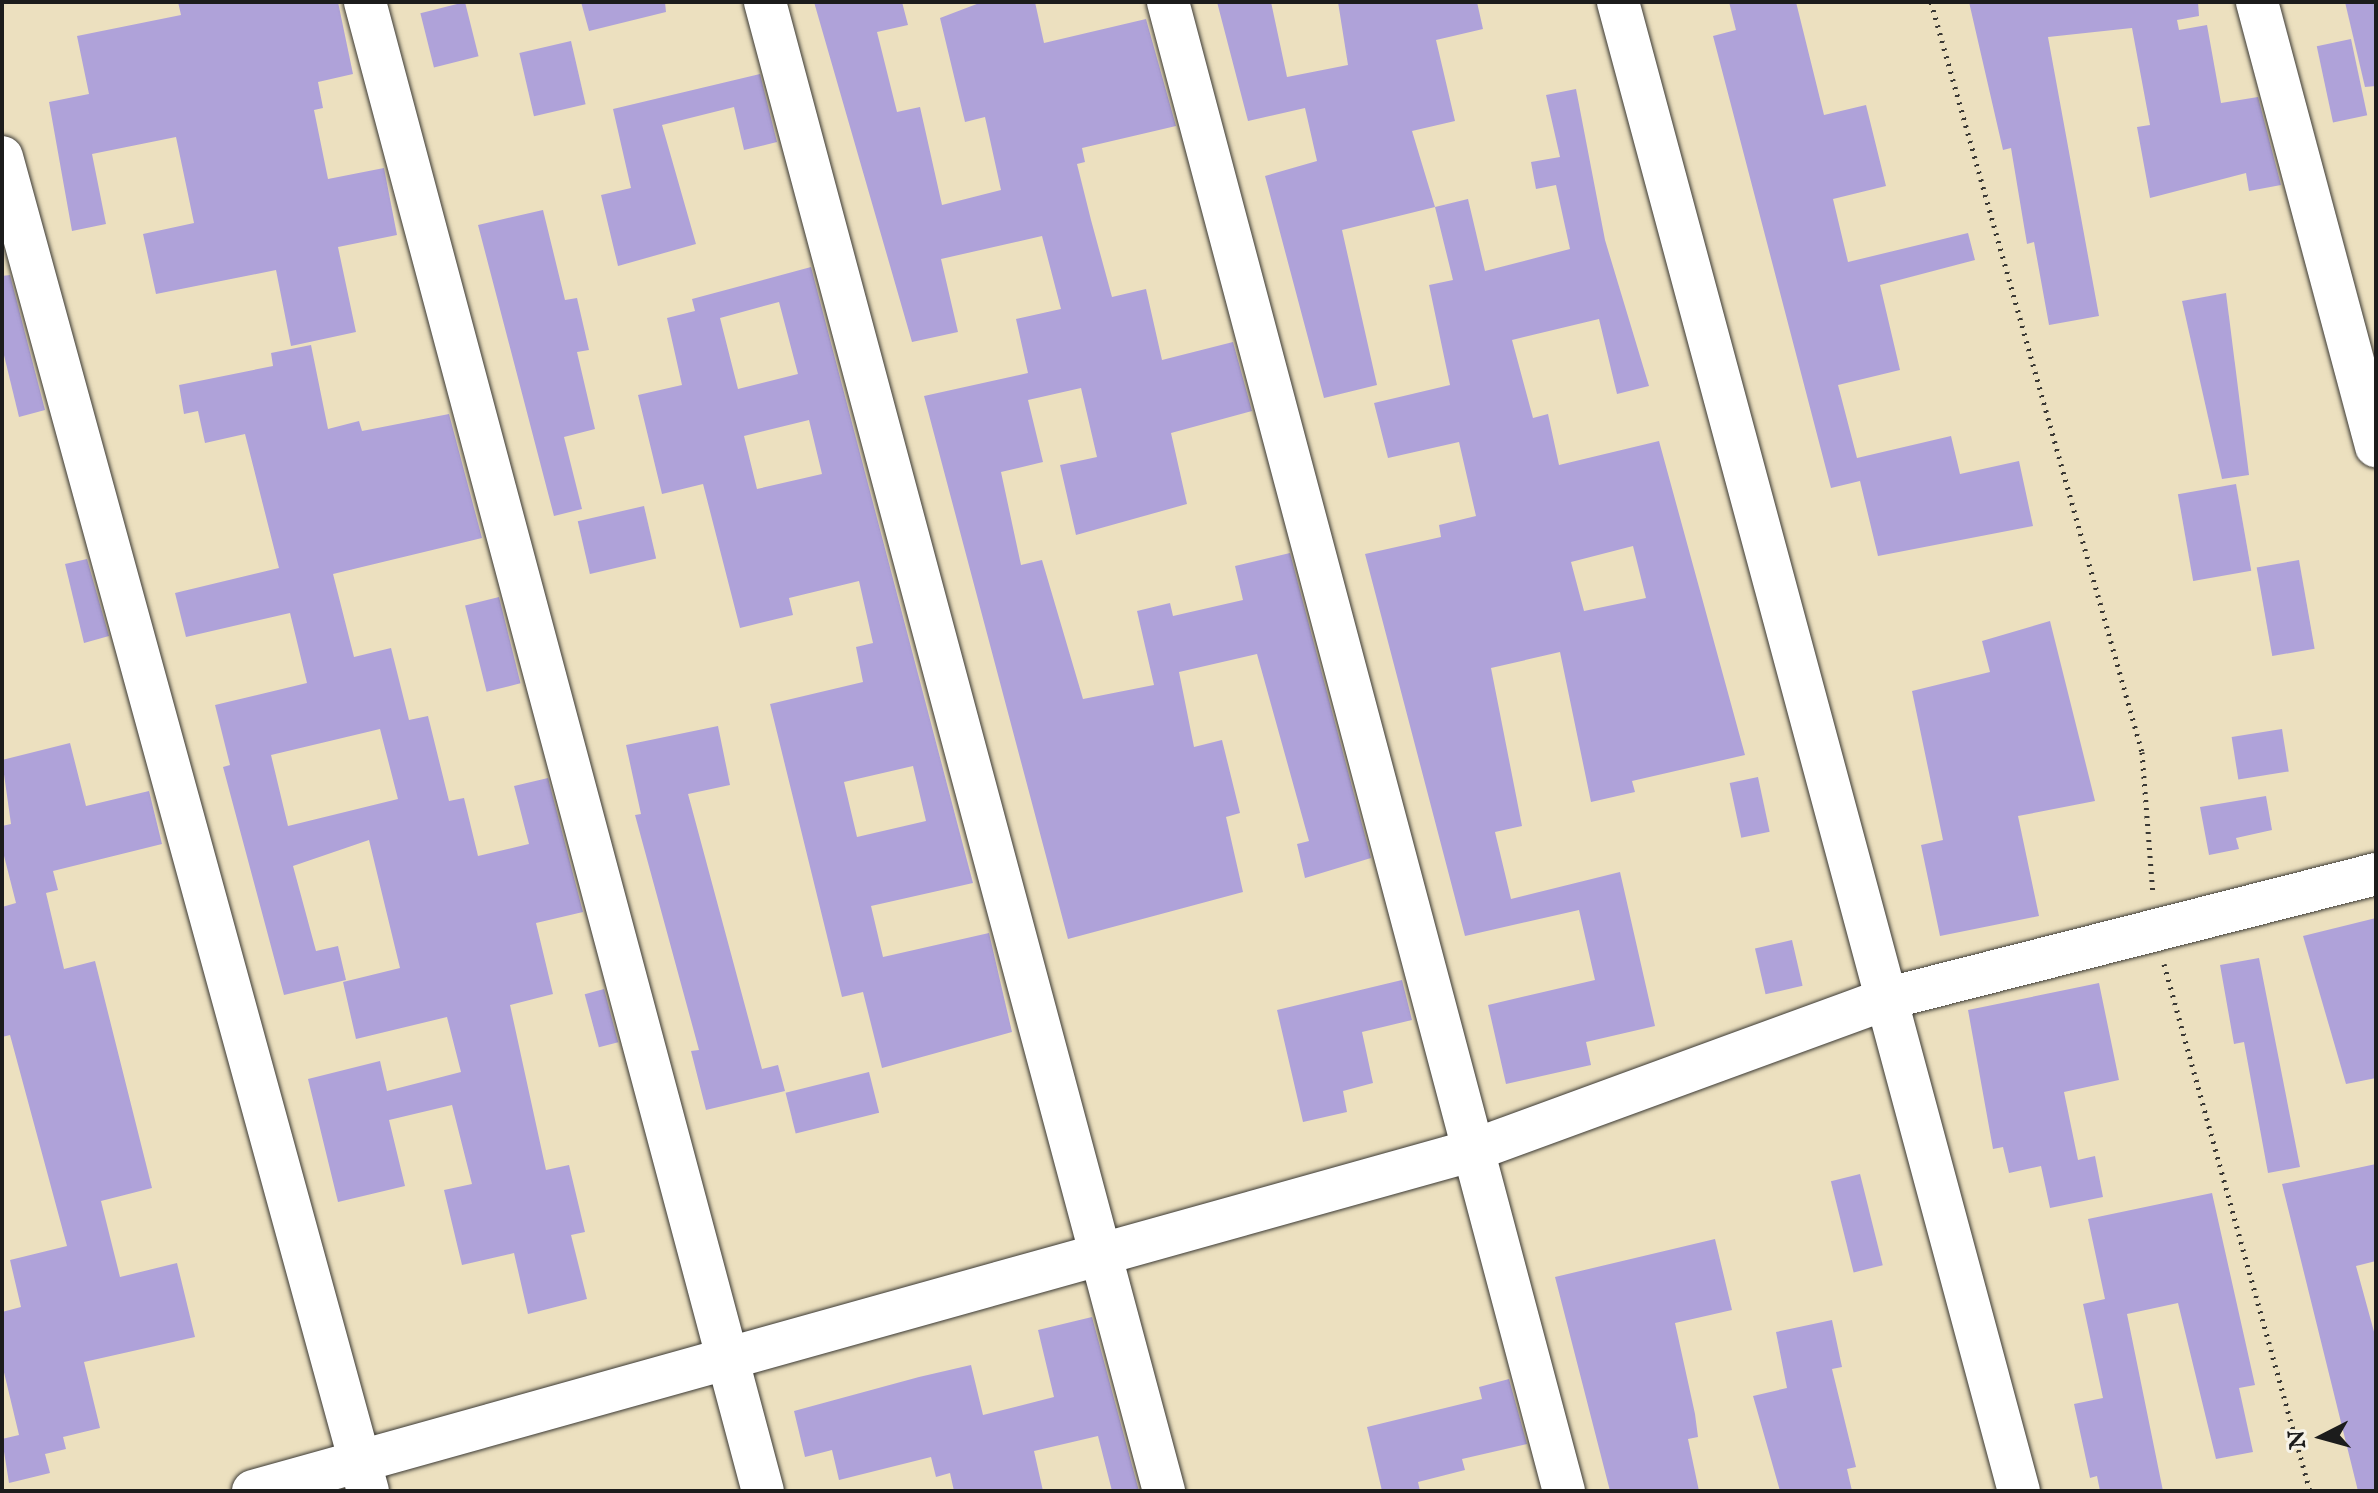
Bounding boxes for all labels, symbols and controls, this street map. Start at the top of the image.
north arrow [2282,1397,2362,1477]
text: N [2283,1429,2313,1450]

